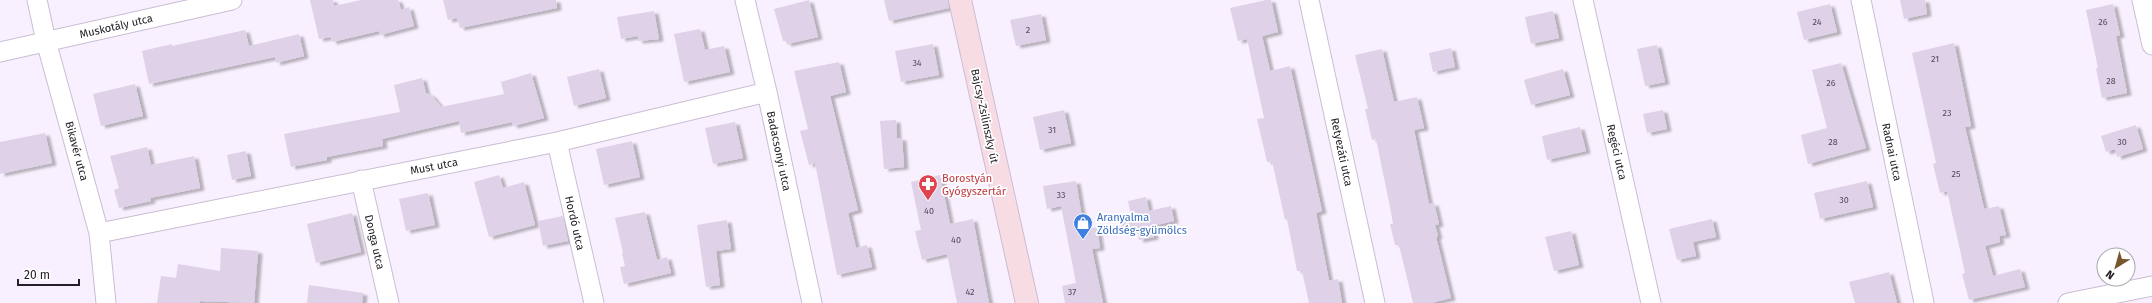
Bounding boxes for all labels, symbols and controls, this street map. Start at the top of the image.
street label: Muskotály utca [78,12,154,41]
house number: 24 [1812,17,1822,27]
house number: 26 [2098,17,2108,27]
house number: 2 [1026,25,1030,35]
house number: 21 [1931,54,1939,64]
house number: 34 [912,58,922,68]
street label: Bajcsy-Zsilinszky út [968,68,1001,164]
house number: 28 [2106,76,2116,86]
house number: 26 [1826,78,1836,88]
house number: 23 [1943,108,1951,118]
street label: Badacsonyi utca [764,110,793,192]
street label: Retyezáti utca [1328,117,1355,188]
street label: Bikavér utca [62,120,91,182]
street label: Radnai utca [1879,122,1904,182]
street label: Regéci utca [1604,123,1629,181]
house number: 31 [1048,125,1056,135]
house number: 28 [1828,137,1838,147]
house number: 30 [2117,137,2127,147]
street label: Must utca [409,155,459,177]
house number: 25 [1952,169,1961,179]
place label: Borostyán Gyógyszertár [942,172,1007,198]
pharmacy icon: Borostyán Gyógyszertár [917,173,939,201]
house number: 33 [1057,190,1065,200]
street label: Hordó utca [562,195,587,251]
house number: 30 [1839,195,1849,205]
house number: 40 [924,206,934,216]
place label: Aranyalma Zöldség-gyümölcs [1097,211,1187,237]
shop icon: Aranyalma Zöldség-gyümölcs [1072,212,1094,240]
street label: Donga utca [362,214,387,271]
house number: 40 [951,235,961,245]
north arrow [2096,247,2136,287]
scale bar [18,261,79,287]
text: N [2103,267,2117,282]
text: 20 m [24,268,50,282]
house number: 42 [965,287,975,297]
house number: 37 [1068,287,1076,297]

